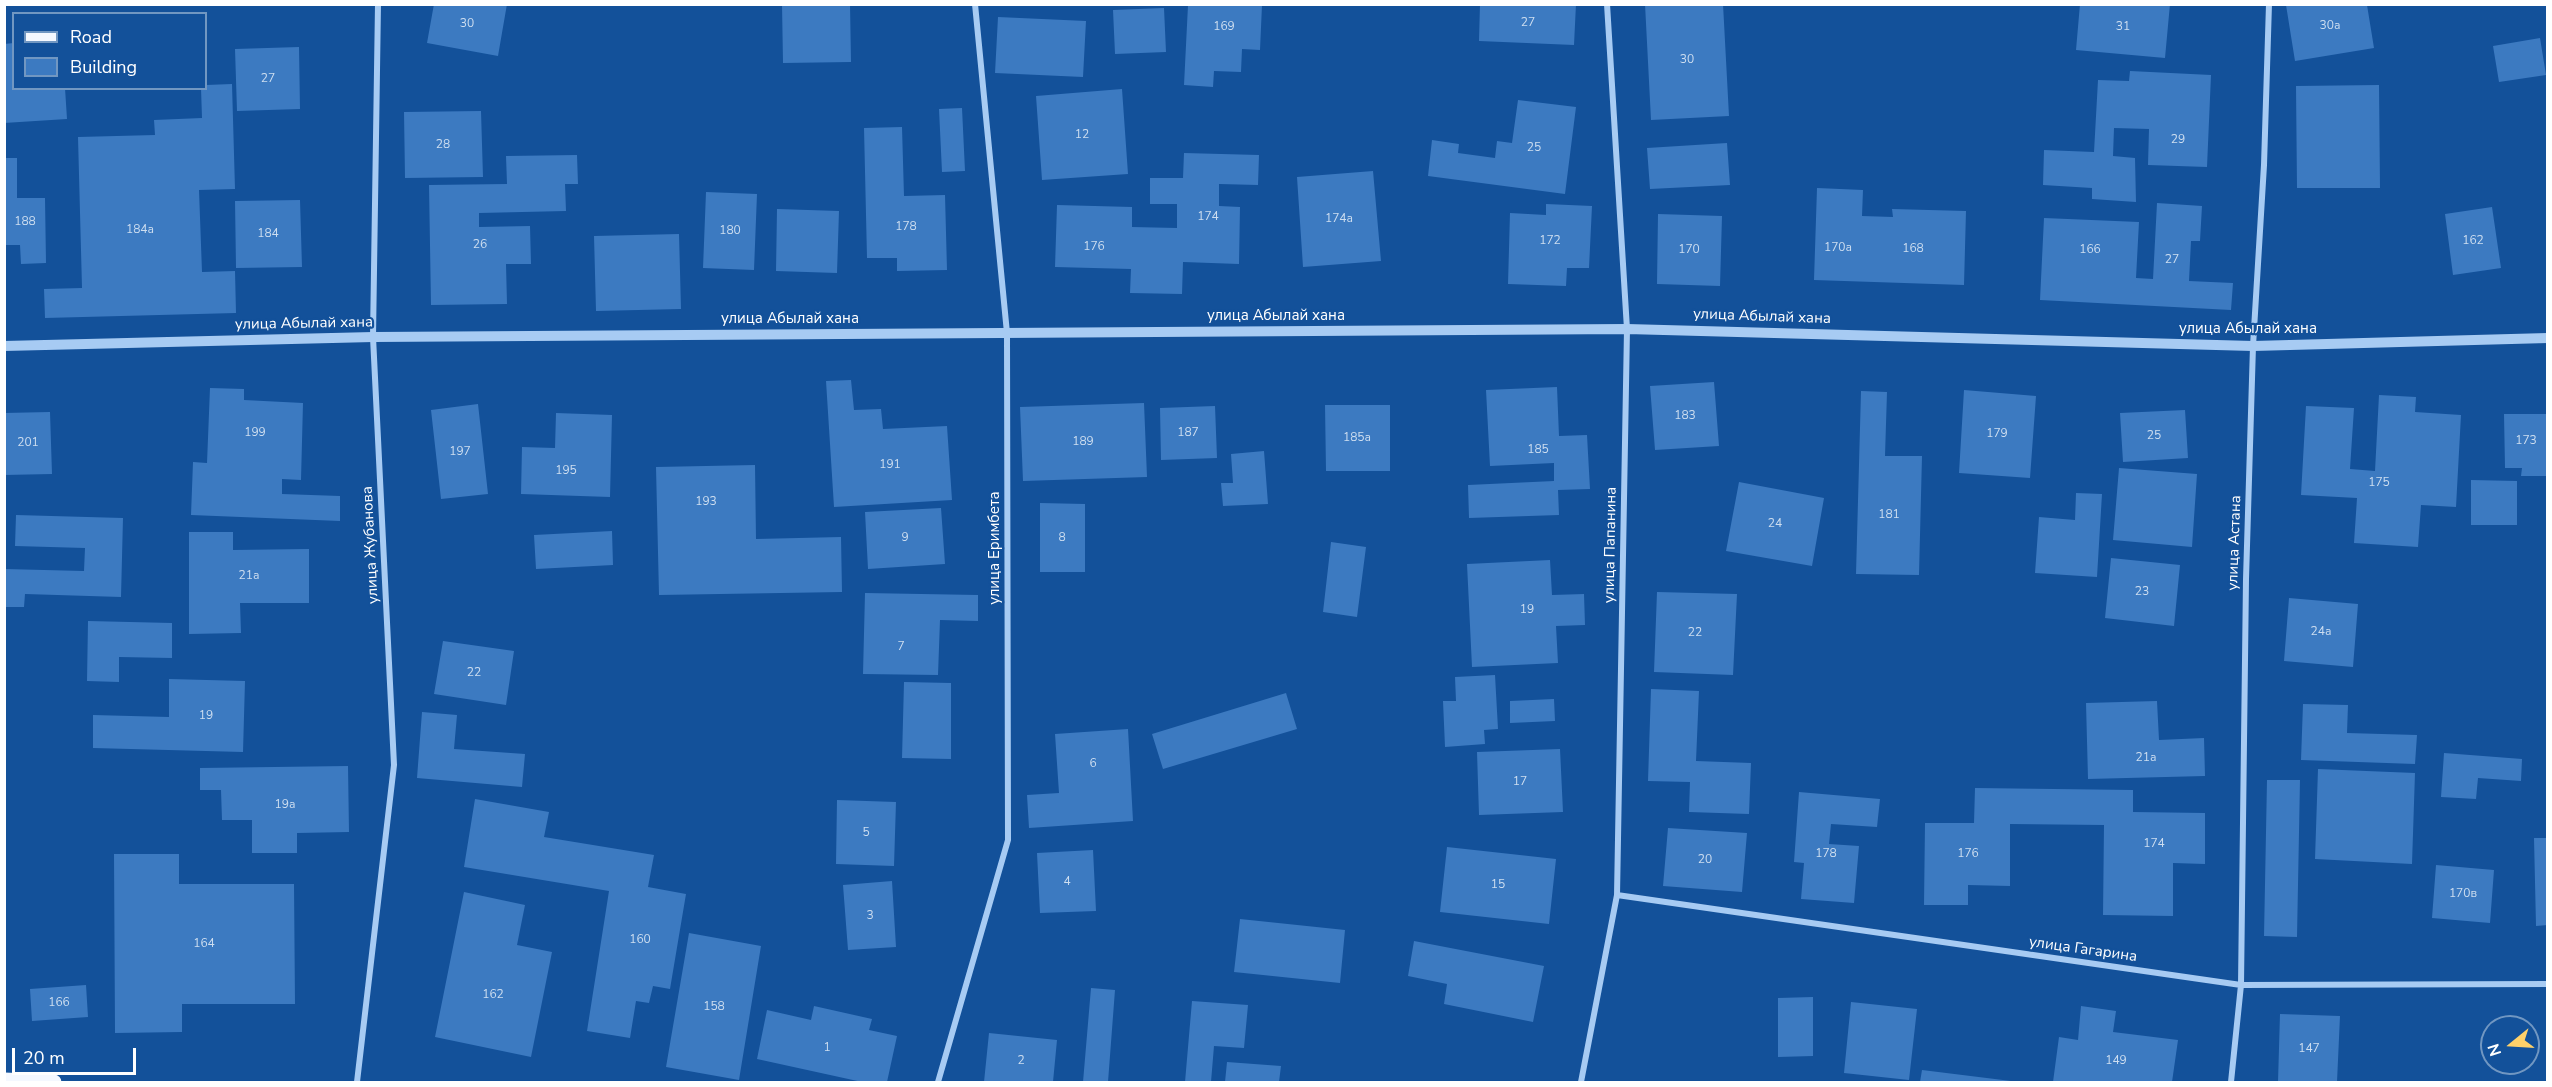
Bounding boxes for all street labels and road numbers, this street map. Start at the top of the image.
street label: улица Абылай хана [1693,306,1831,328]
street label: улица Абылай хана [1207,307,1345,325]
street label: улица Абылай хана [721,310,859,328]
street label: улица Абылай хана [235,314,373,334]
street label: улица Абылай хана [2179,320,2317,338]
street label: улица Жубанова [359,486,383,604]
street label: улица Папанина [1601,487,1621,603]
street label: улица Еримбета [986,491,1004,605]
street label: улица Астана [2224,495,2246,591]
street label: улица Гагарина [2028,934,2138,966]

